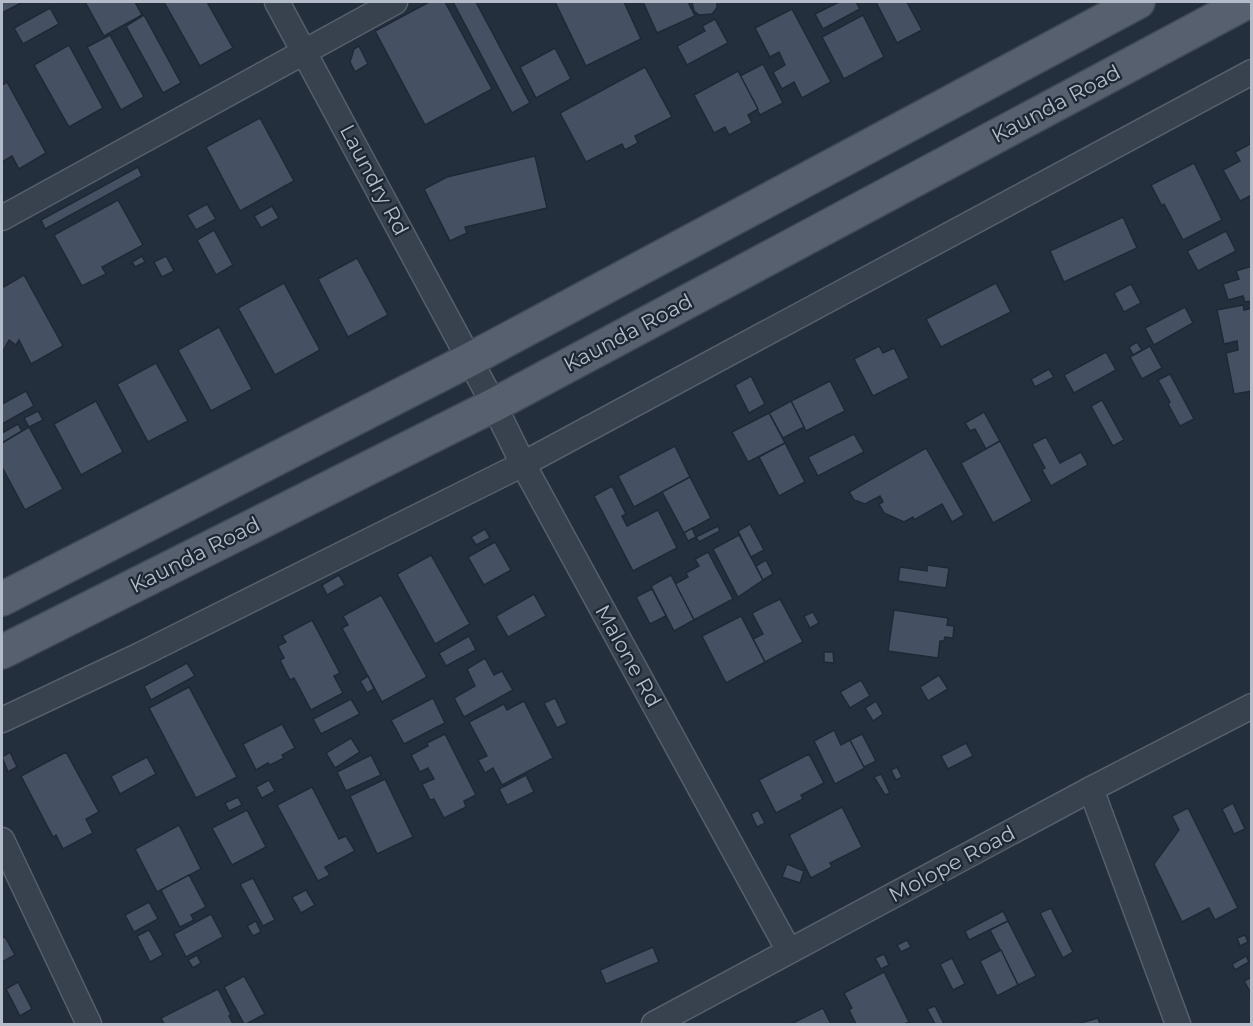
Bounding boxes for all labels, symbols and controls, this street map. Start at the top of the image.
street label: Kaunda Road [987,59,1124,148]
street label: Laundry Rd [335,120,414,239]
street label: Kaunda Road [559,288,696,377]
street label: Kaunda Road [126,511,264,598]
street label: Malone Rd [590,600,667,711]
street label: Molope Road [884,820,1019,907]

